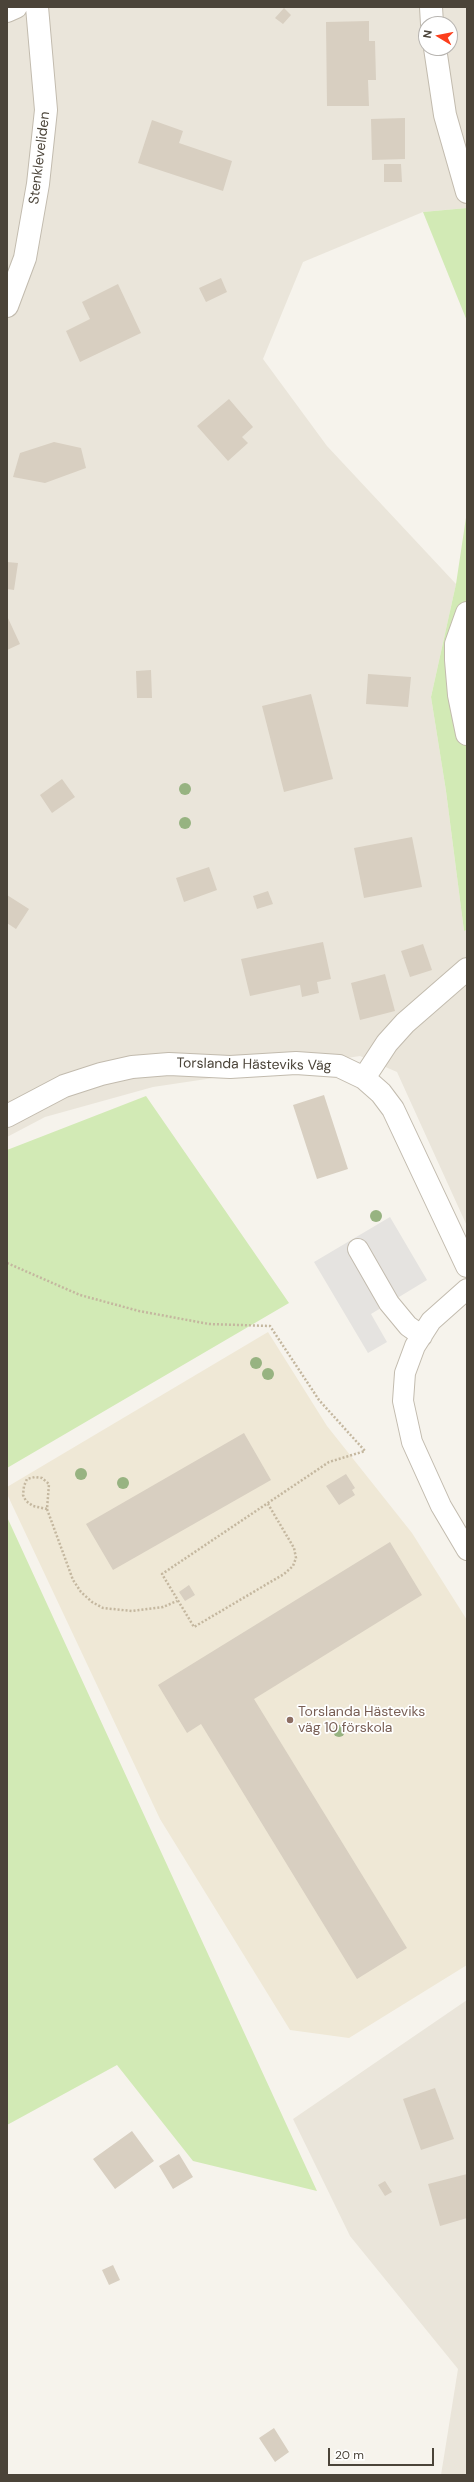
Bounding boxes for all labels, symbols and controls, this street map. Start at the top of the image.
north arrow [418,16,458,56]
text: N [420,29,435,39]
street label: Stenkleveliden [26,111,54,205]
street label: Torslanda Hästeviks Väg [176,1055,332,1075]
place label: Torslanda Hästeviks väg 10 förskola [298,1704,425,1736]
marker: Torslanda Hästeviks väg 10 förskola [285,1715,295,1725]
scale bar [330,2440,436,2466]
text: 20 m [335,2447,364,2463]

